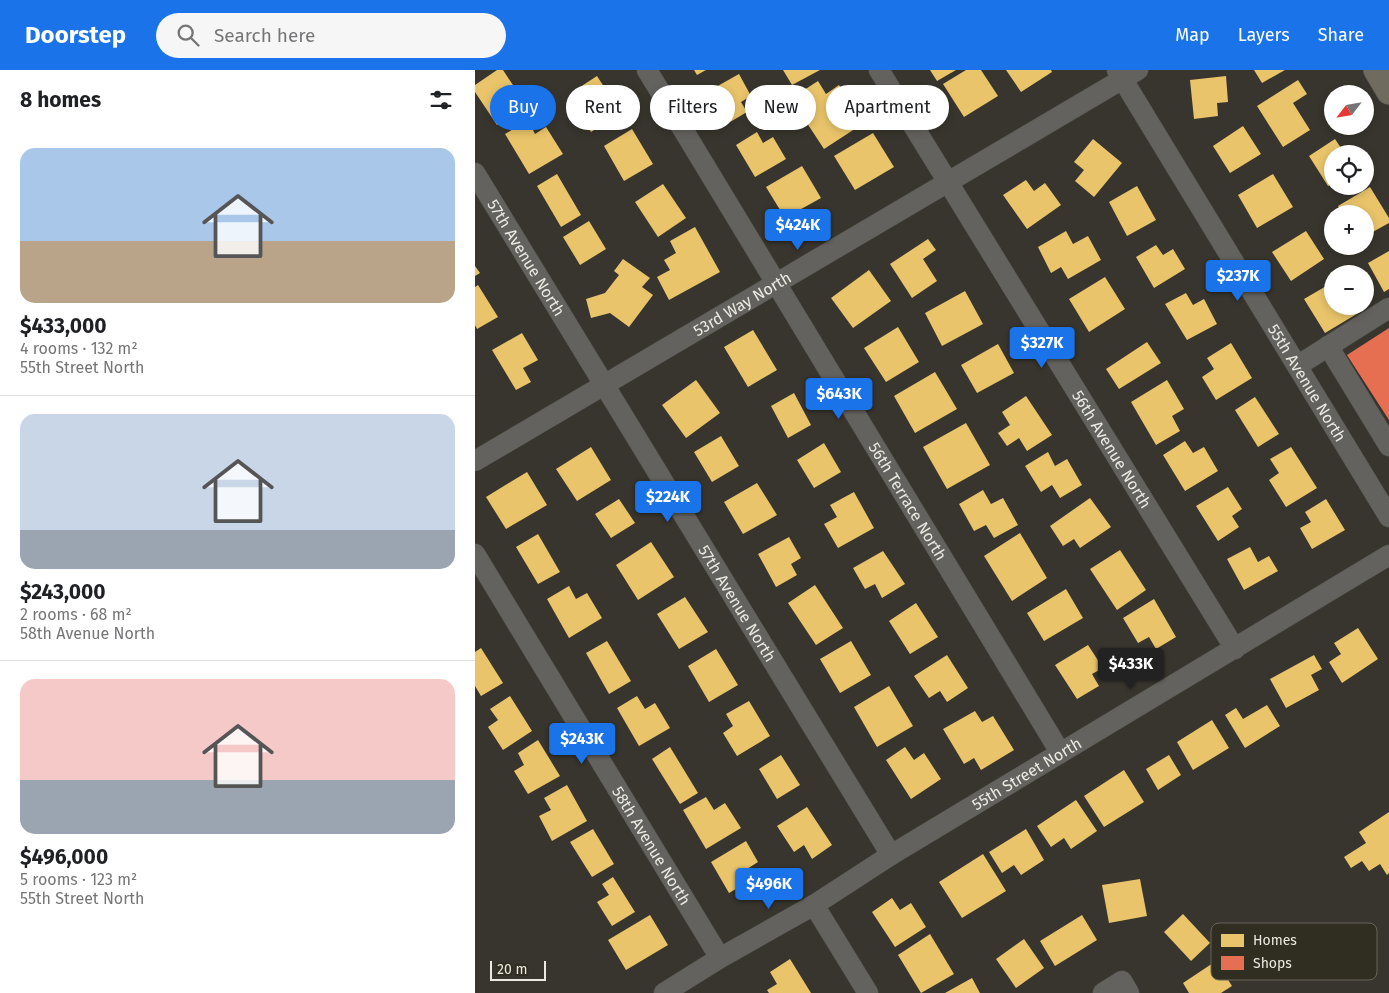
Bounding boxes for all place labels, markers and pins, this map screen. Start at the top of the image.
pin: $424K [763,208,833,251]
pin: $237K [1203,260,1273,302]
pin: $327K [1007,326,1077,369]
pin: $643K [804,378,874,420]
pin: $224K [633,480,703,523]
pin: $433K [1096,648,1166,690]
pin: $243K [547,722,617,765]
pin: $496K [734,868,804,910]

